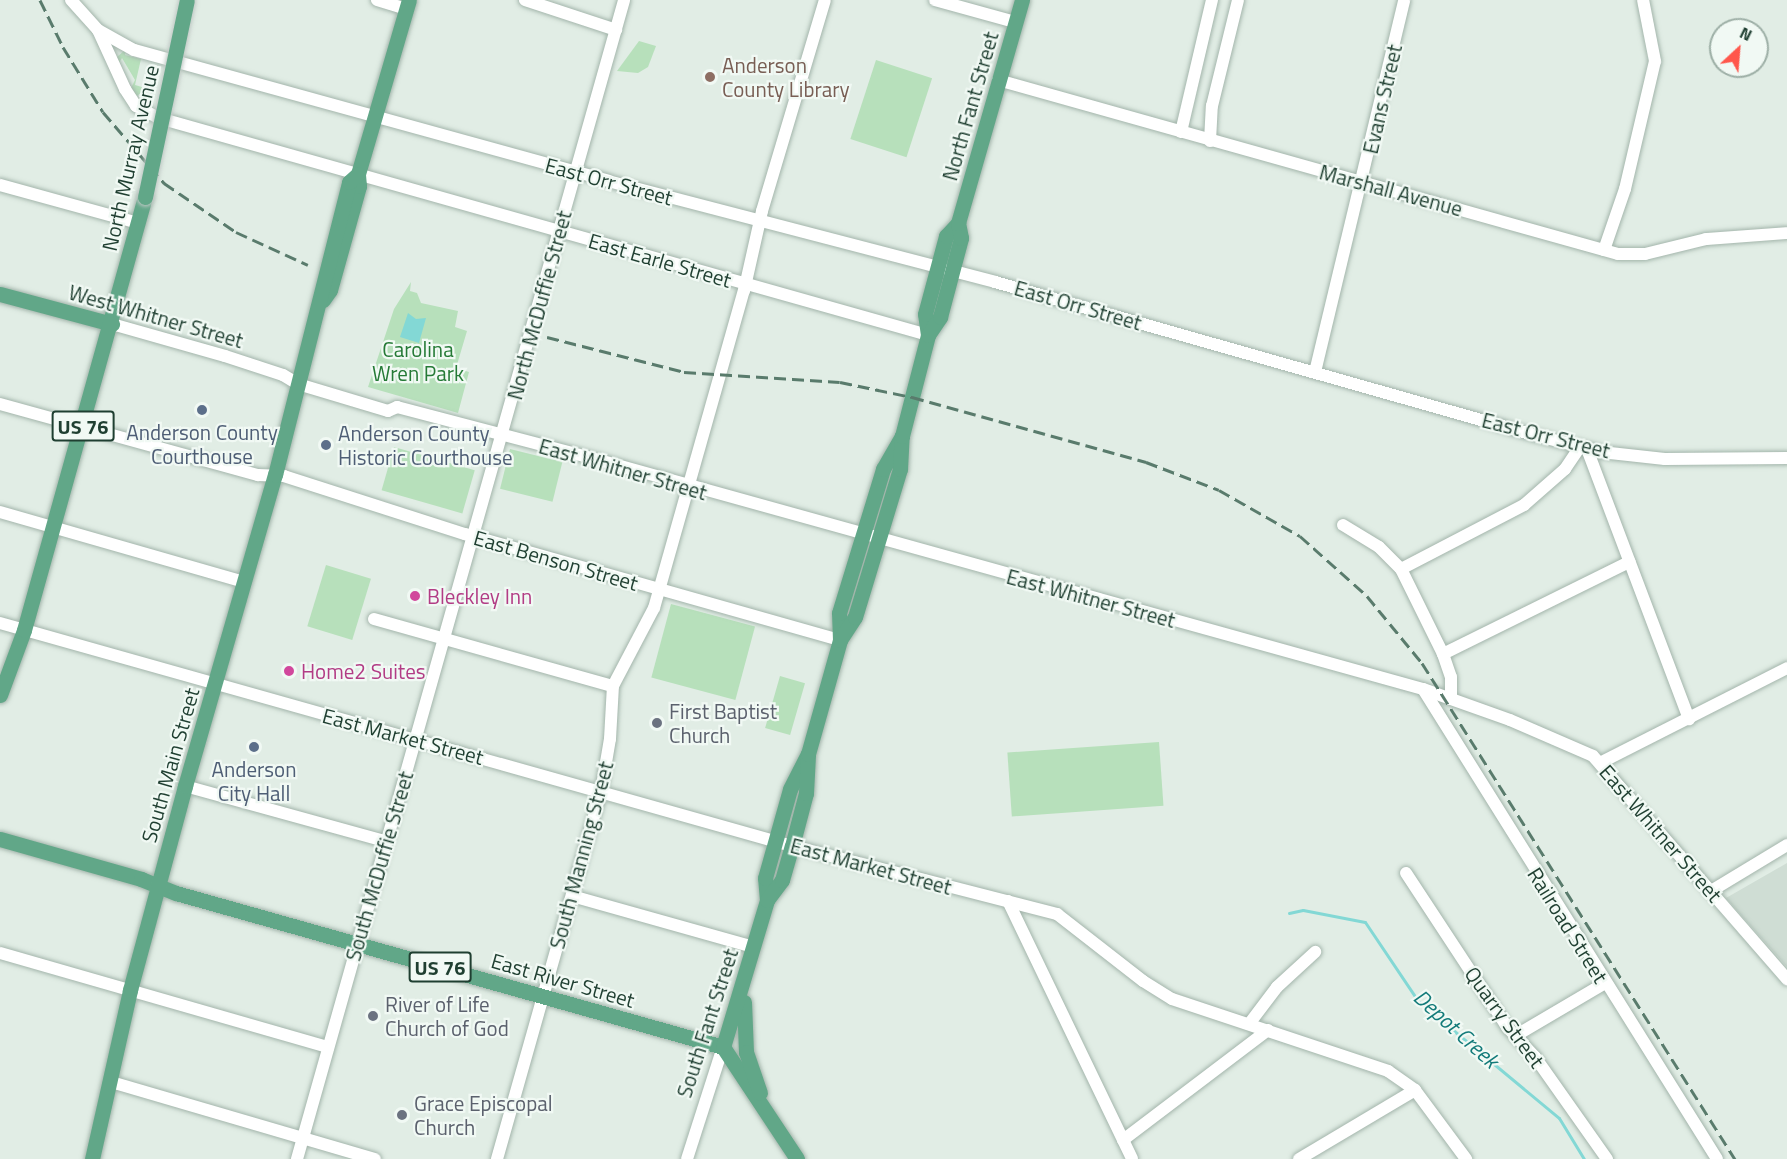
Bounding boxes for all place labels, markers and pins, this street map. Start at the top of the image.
place label: Anderson County Library [722,52,850,102]
marker: Anderson County Library [703,70,717,84]
marker: Anderson County Courthouse [195,403,209,417]
place label: Anderson County Courthouse [126,419,278,469]
place label: Anderson County Historic Courthouse [338,420,513,470]
marker: Anderson County Historic Courthouse [319,438,333,452]
place label: Bleckley Inn [427,583,532,609]
marker: Bleckley Inn [408,589,422,603]
place label: Home2 Suites [301,658,426,684]
marker: Home2 Suites [282,664,296,678]
place label: First Baptist Church [669,698,777,748]
marker: First Baptist Church [650,716,664,730]
marker: Anderson City Hall [247,740,261,754]
place label: Anderson City Hall [212,756,296,806]
place label: River of Life Church of God [385,991,509,1041]
marker: River of Life Church of God [366,1009,380,1023]
place label: Grace Episcopal Church [414,1090,553,1140]
marker: Grace Episcopal Church [395,1108,409,1122]

